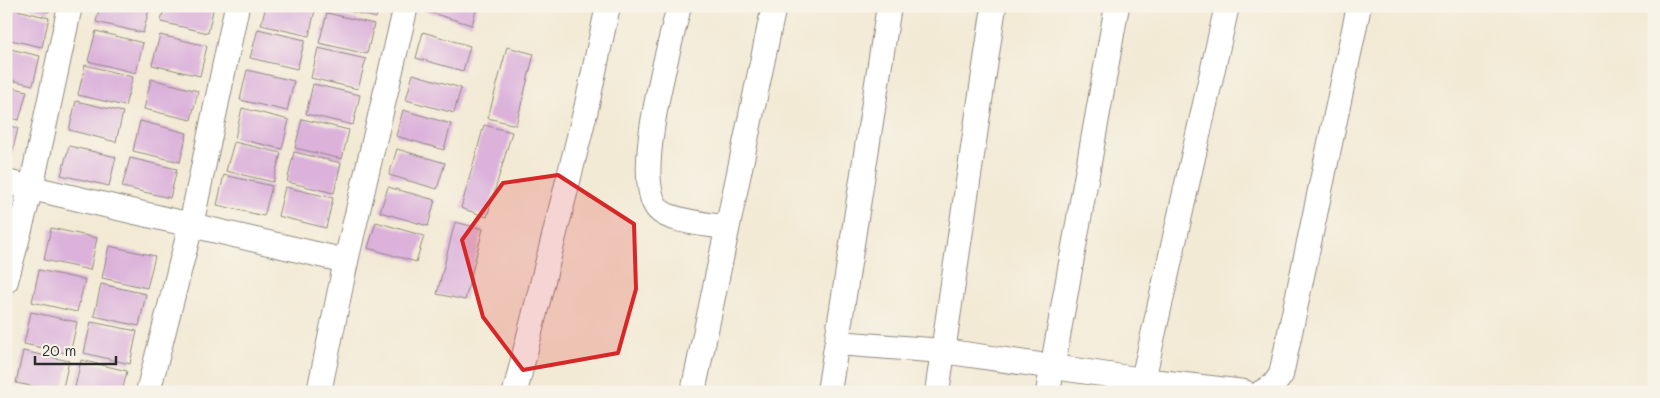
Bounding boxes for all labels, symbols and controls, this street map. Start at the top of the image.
scale bar [35,333,116,365]
text: 20 m [42,340,76,360]

